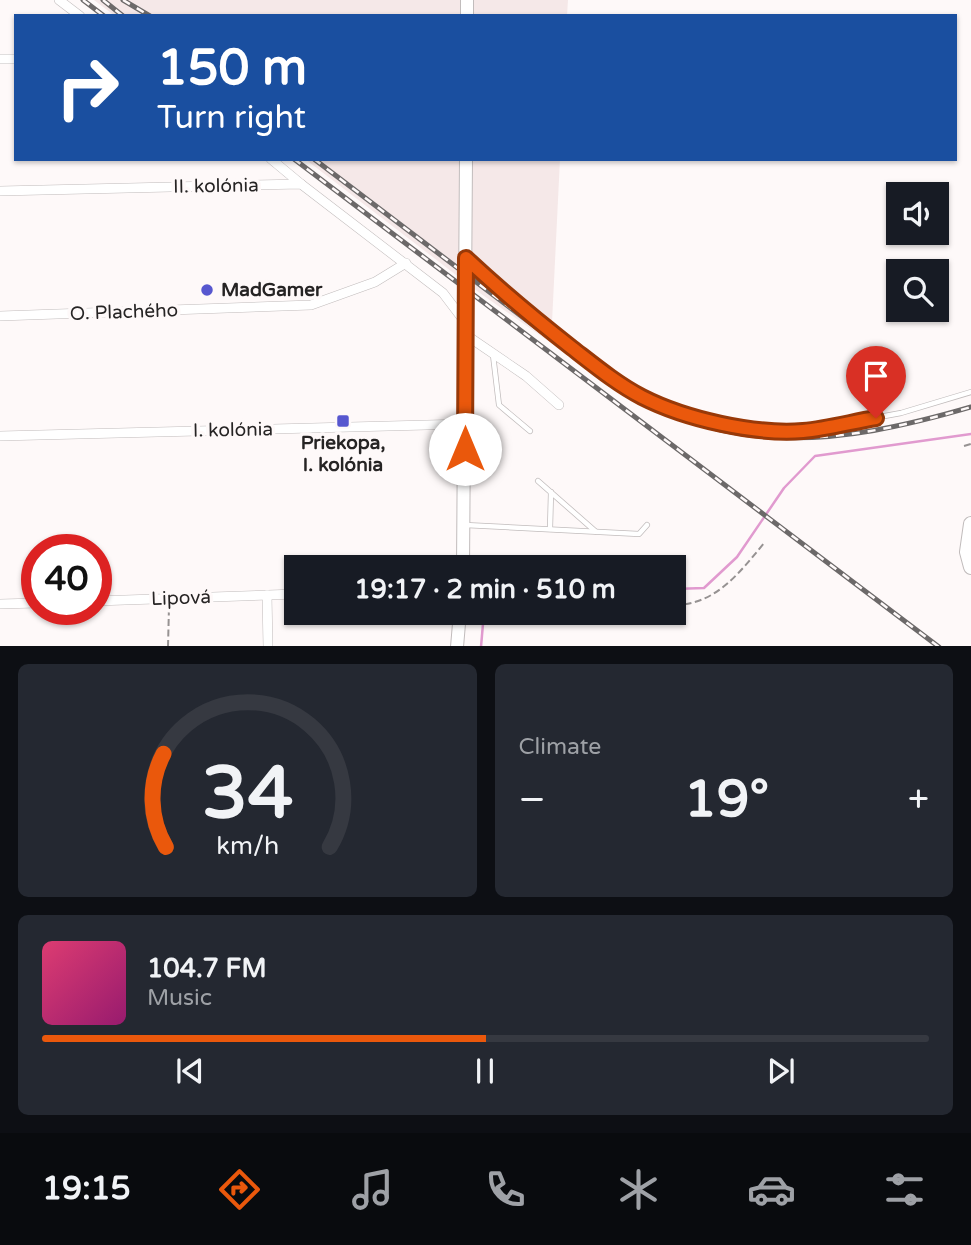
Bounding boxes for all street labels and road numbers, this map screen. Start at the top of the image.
street label: II. kolónia [173,174,259,198]
street label: O. Plachého [69,299,179,325]
street label: I. kolónia [193,418,273,442]
street label: Lipová [151,586,211,610]

